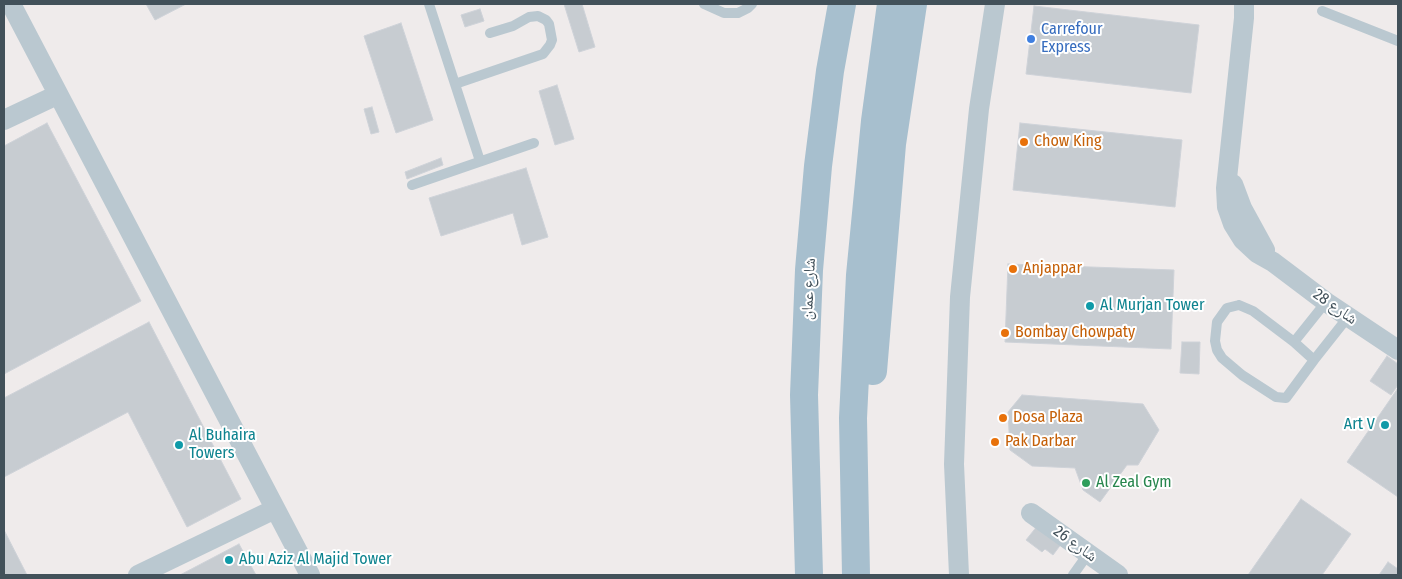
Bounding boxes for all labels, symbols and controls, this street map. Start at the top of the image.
place label: Carrefour Express [1041,20,1103,58]
marker: Carrefour Express [1025,33,1037,45]
place label: Chow King [1034,132,1102,152]
marker: Chow King [1018,136,1030,148]
street label: شارع عمان [798,257,820,321]
place label: Anjappar [1023,259,1082,279]
marker: Anjappar [1007,263,1019,275]
street label: شارع 28 [1309,285,1361,329]
place label: Al Murjan Tower [1100,296,1205,316]
marker: Al Murjan Tower [1084,300,1096,312]
place label: Bombay Chowpaty [1015,323,1135,343]
marker: Bombay Chowpaty [999,327,1011,339]
place label: Dosa Plaza [1013,408,1083,428]
marker: Dosa Plaza [997,412,1009,424]
place label: Art V [1344,415,1375,435]
marker: Art V [1379,419,1391,431]
place label: Al Buhaira Towers [189,426,256,464]
place label: Pak Darbar [1005,432,1076,452]
marker: Pak Darbar [989,436,1001,448]
marker: Al Buhaira Towers [173,439,185,451]
place label: Al Zeal Gym [1096,473,1172,493]
marker: Al Zeal Gym [1080,477,1092,489]
street label: شارع 26 [1049,522,1101,566]
place label: Abu Aziz Al Majid Tower [239,550,392,570]
marker: Abu Aziz Al Majid Tower [223,554,235,566]

